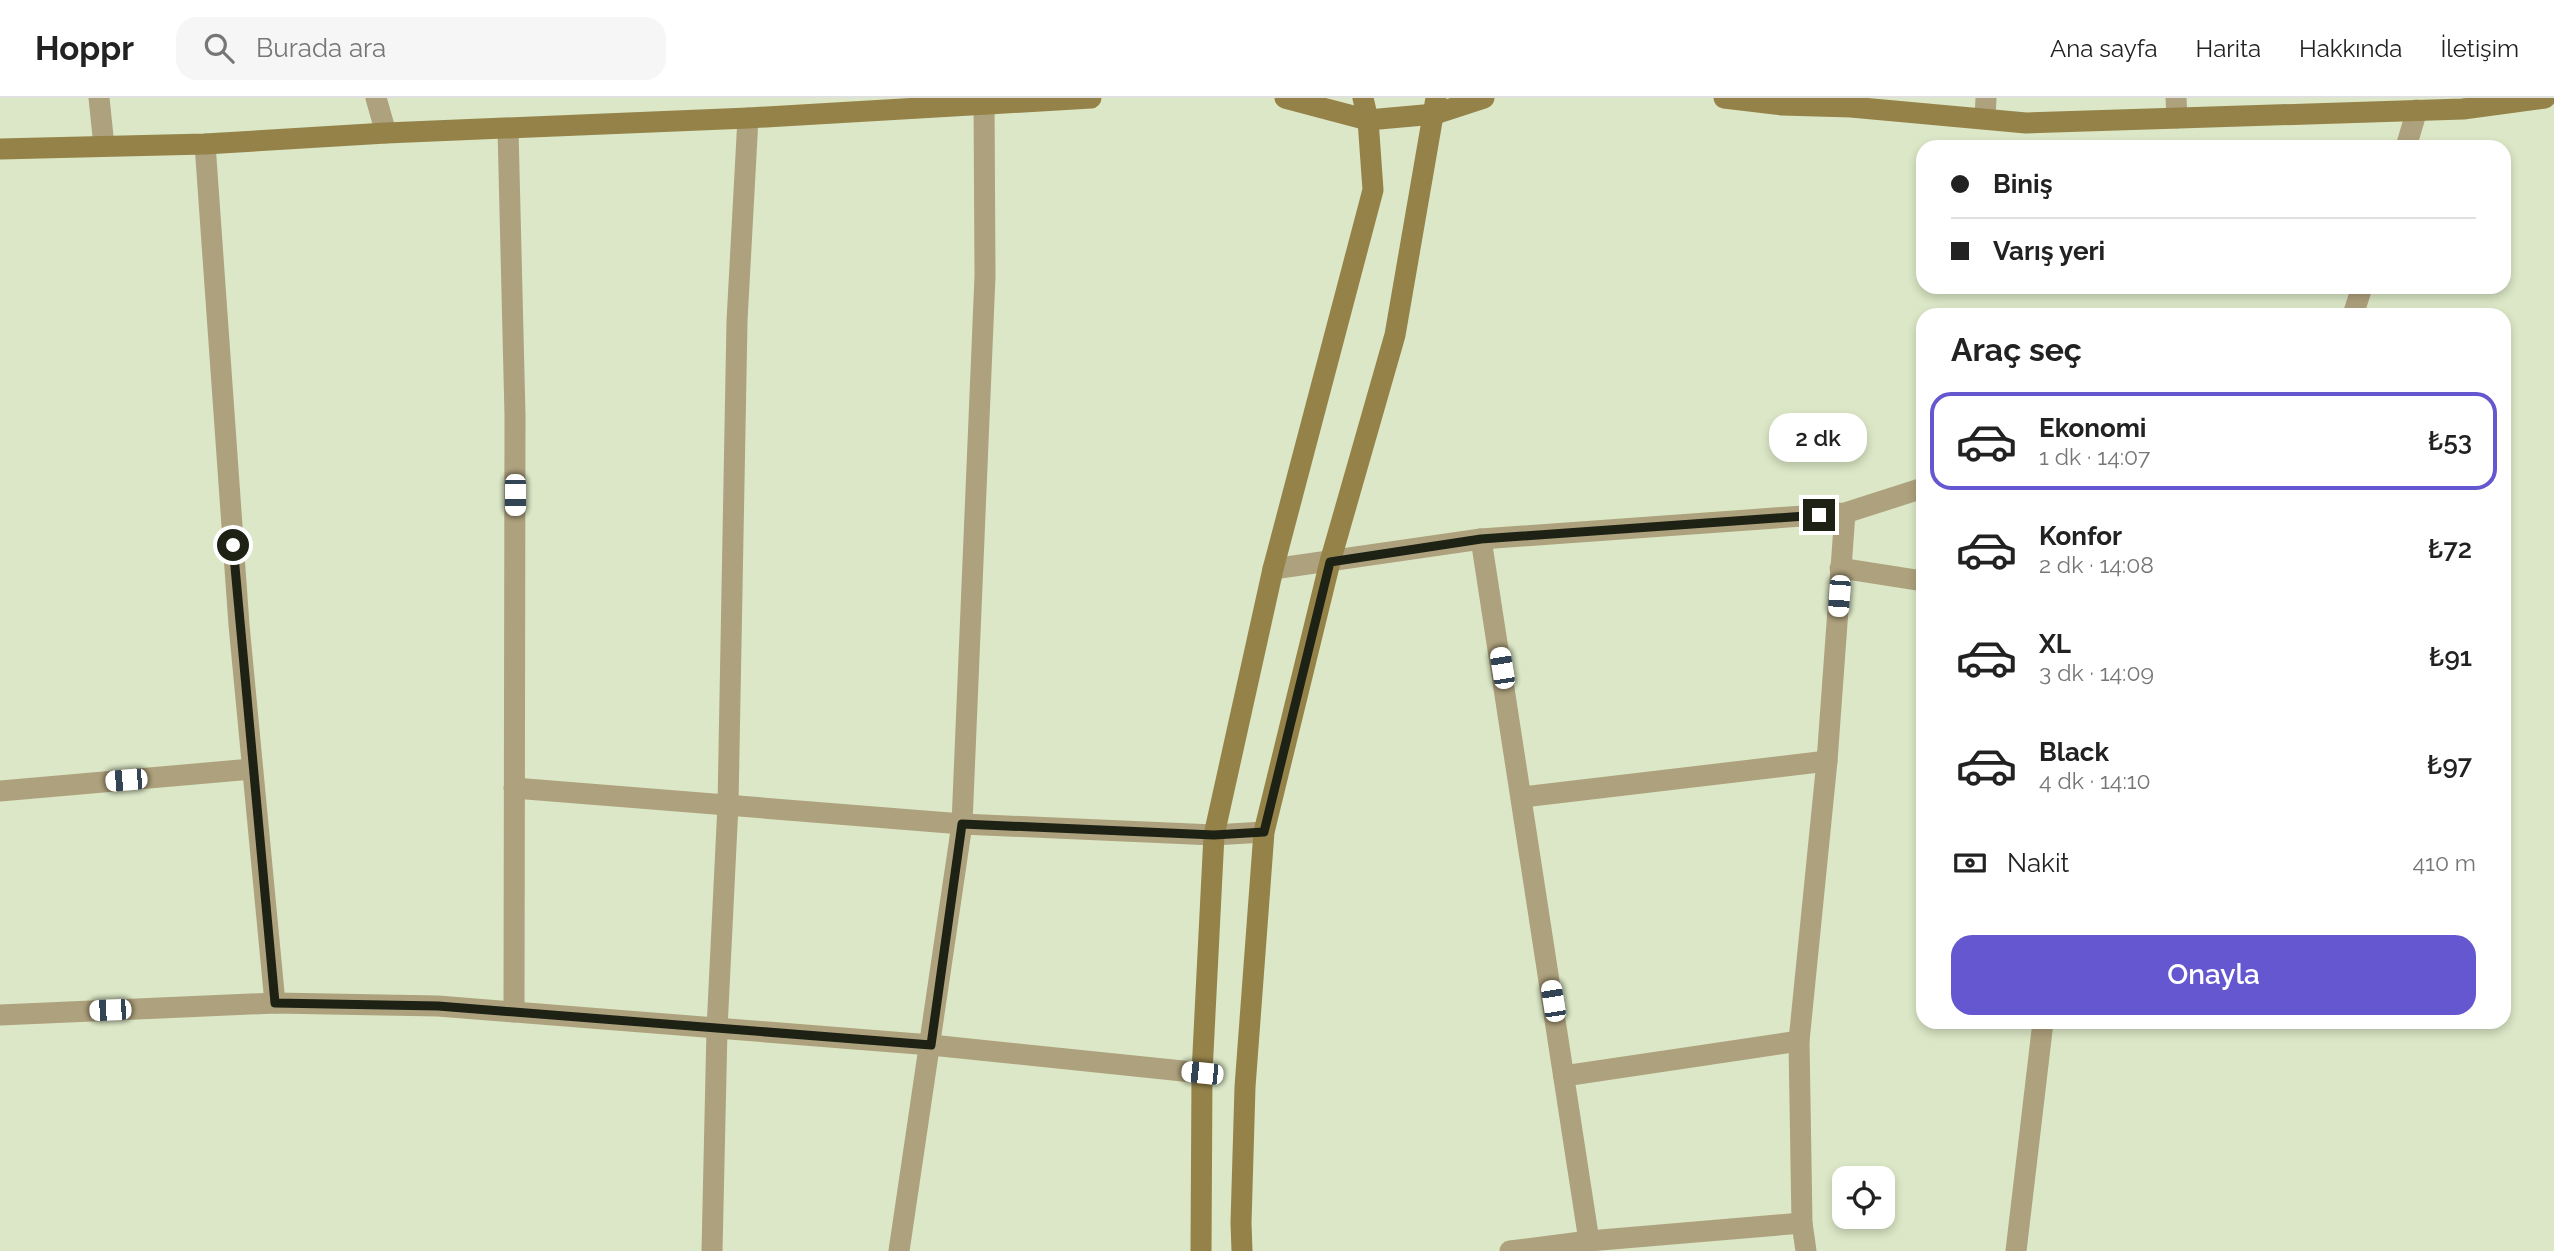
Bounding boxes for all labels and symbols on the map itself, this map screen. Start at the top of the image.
callout: 2 dk [1770,414,1868,462]
car [505,474,526,516]
route end [1803,499,1835,531]
route start [217,529,249,561]
car [1828,574,1851,618]
car [1489,646,1516,690]
car [105,768,148,792]
car [1540,979,1567,1023]
car [89,999,132,1021]
car [1181,1060,1224,1086]

